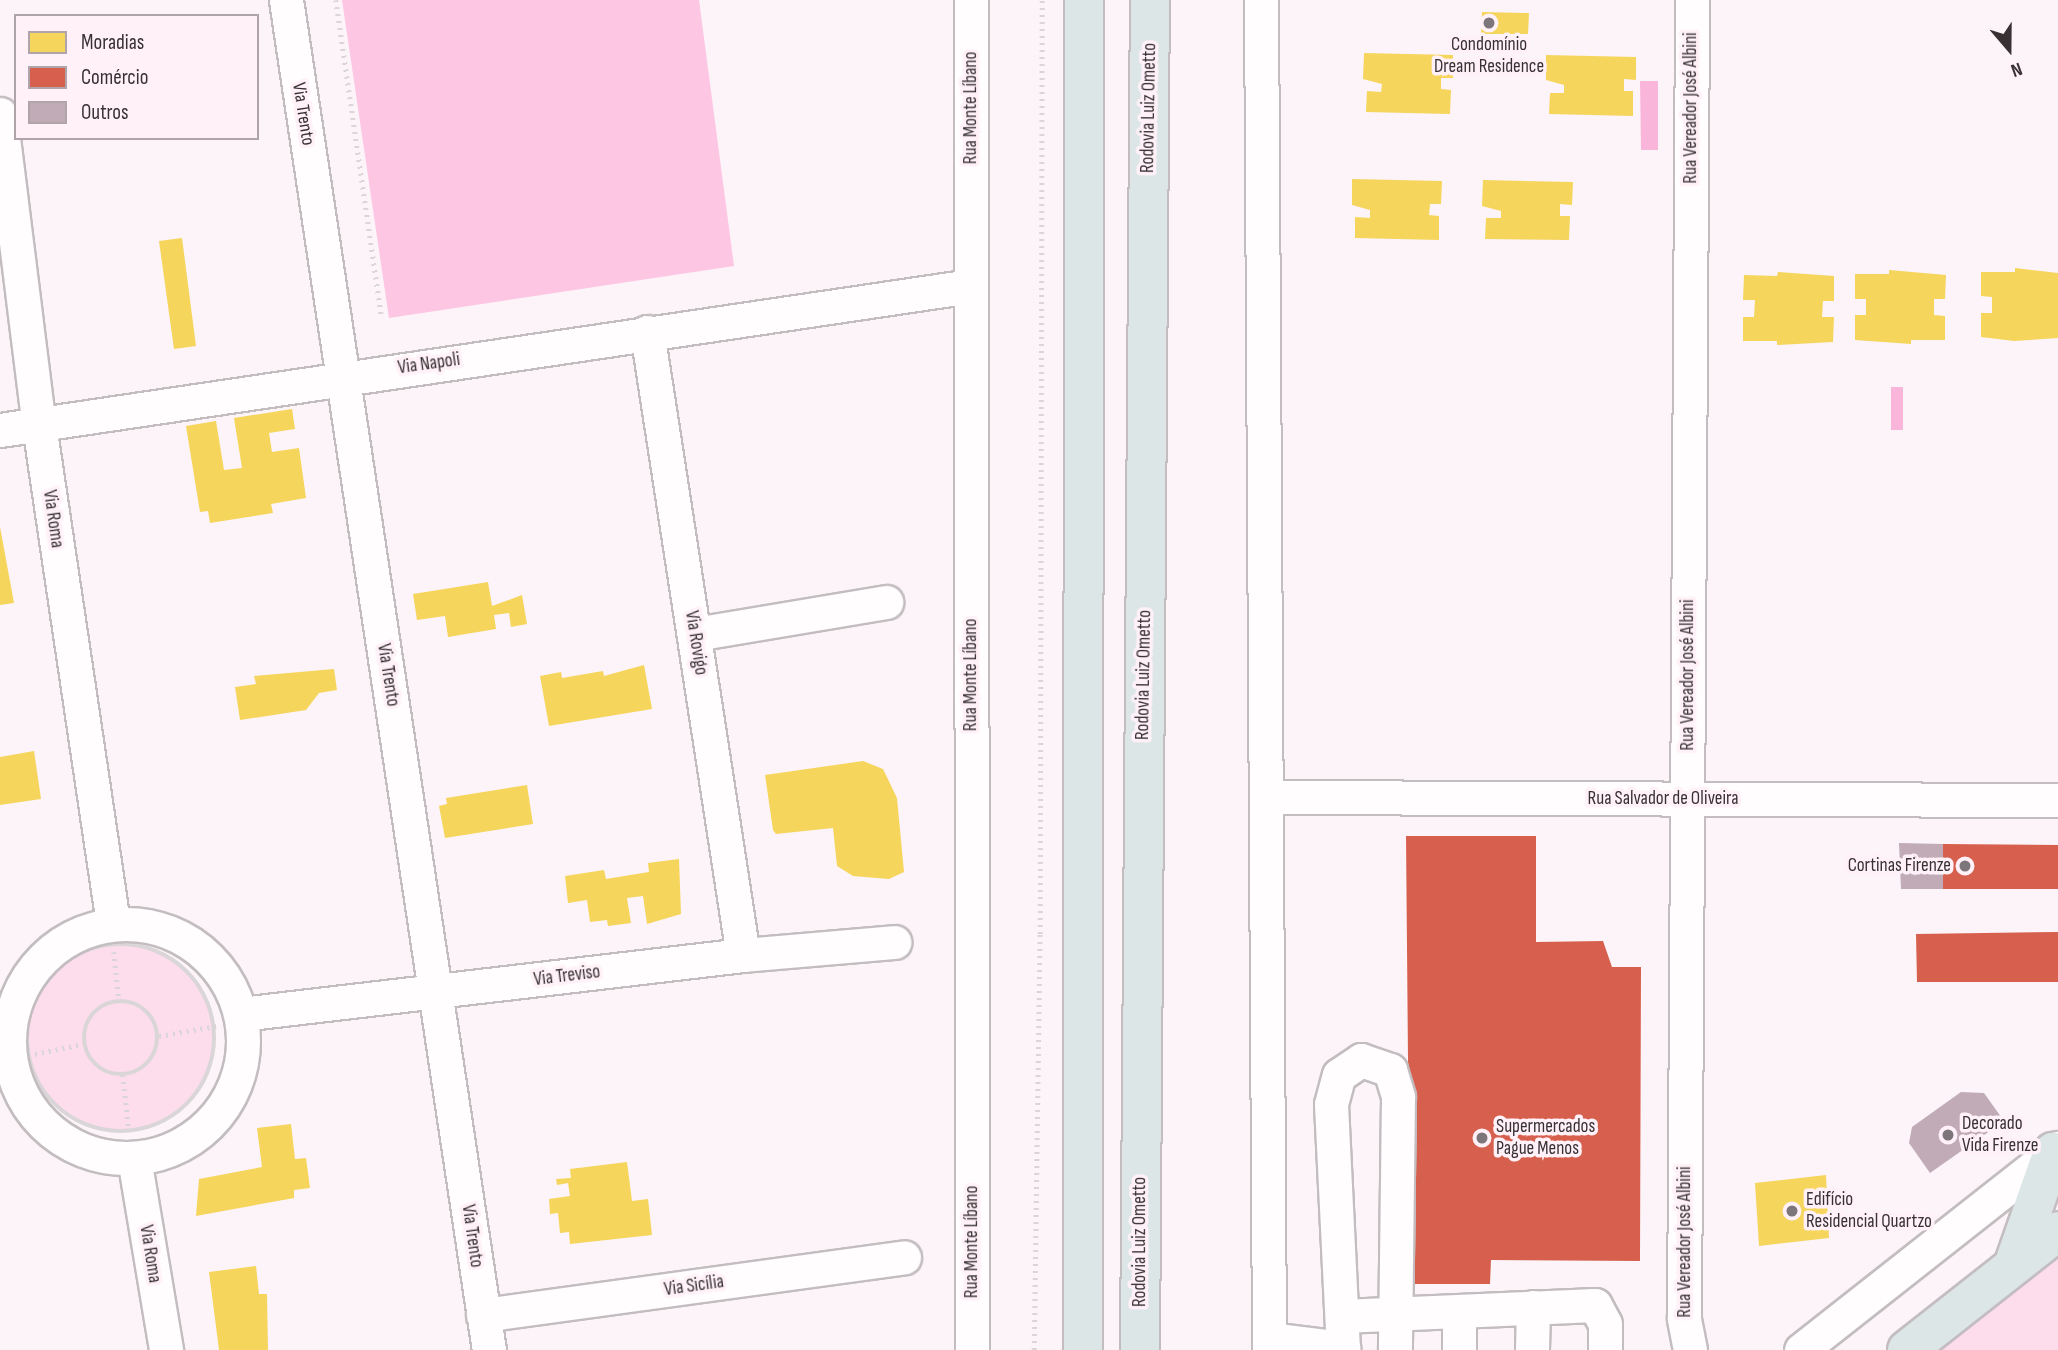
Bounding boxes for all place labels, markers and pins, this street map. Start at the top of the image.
marker: Condomínio Dream Residence [1481,15,1497,31]
place label: Condomínio Dream Residence [1434,34,1544,78]
place label: Cortinas Firenze [1848,855,1951,877]
marker: Cortinas Firenze [1957,858,1973,874]
place label: Decorado Vida Firenze [1962,1113,2038,1157]
place label: Supermercados Pague Menos [1496,1116,1595,1160]
marker: Decorado Vida Firenze [1940,1127,1956,1143]
marker: Supermercados Pague Menos [1474,1130,1490,1146]
place label: Edifício Residencial Quartzo [1806,1189,1932,1233]
marker: Edifício Residencial Quartzo [1784,1203,1800,1219]

